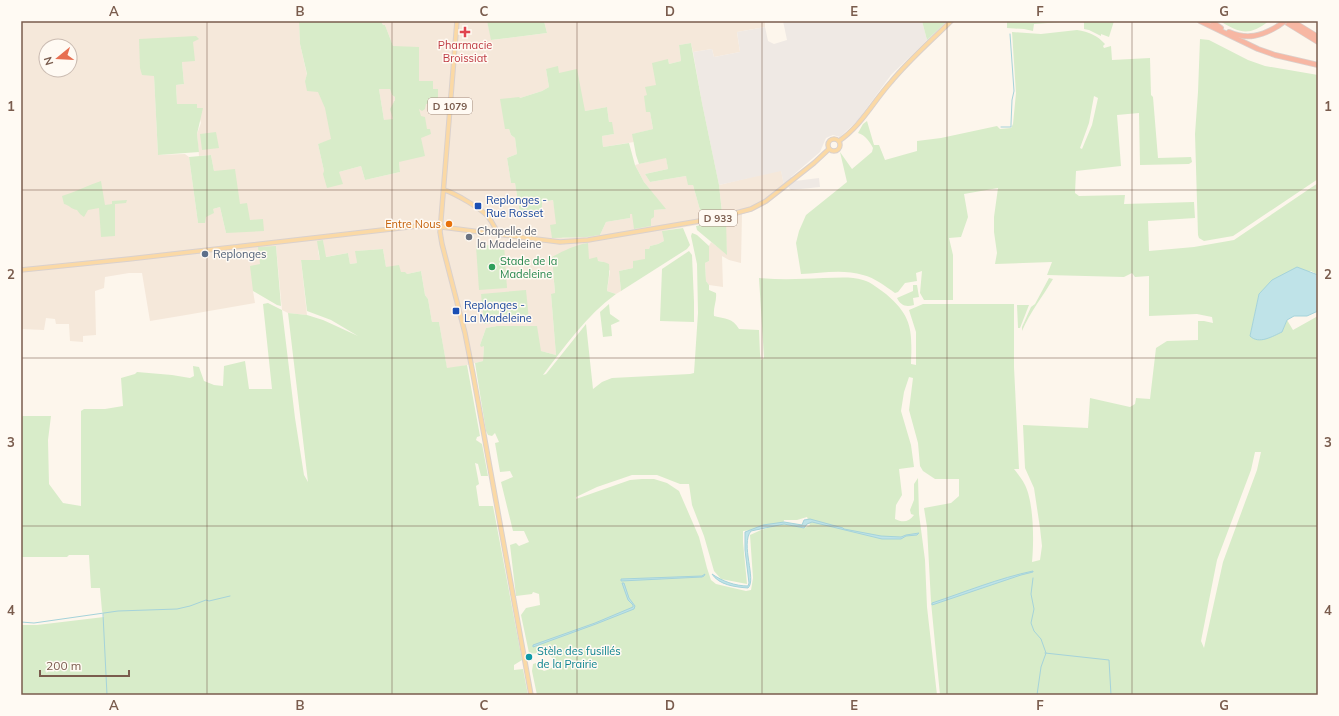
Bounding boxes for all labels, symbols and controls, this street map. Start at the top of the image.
text: A [109,3,119,19]
text: B [296,3,305,19]
text: C [480,3,489,19]
text: D [665,3,675,19]
text: E [850,3,858,19]
text: F [1036,3,1044,19]
text: G [1219,3,1229,19]
marker: Pharmacie Broissiat [460,27,470,37]
north arrow [38,38,78,78]
place label: Pharmacie Broissiat [438,38,492,65]
text: N [41,55,56,67]
text: 1 [7,98,15,114]
road number: D 1079 [428,98,472,114]
text: 1 [1324,98,1332,114]
place label: Replonges - Rue Rosset [486,193,547,220]
marker: Replonges - Rue Rosset [473,201,483,211]
road number: D 933 [699,210,737,226]
place label: Entre Nous [385,217,441,231]
marker: Entre Nous [444,219,454,229]
place label: Chapelle de la Madeleine [477,224,541,251]
marker: Chapelle de la Madeleine [464,232,474,242]
place label: Replonges [213,247,267,261]
marker: Replonges [200,249,210,259]
place label: Stade de la Madeleine [500,254,557,281]
marker: Stade de la Madeleine [487,262,497,272]
text: 2 [7,266,15,282]
text: 2 [1324,266,1332,282]
place label: Replonges - La Madeleine [464,298,532,325]
marker: Replonges - La Madeleine [451,306,461,316]
text: 3 [7,434,15,450]
text: 3 [1324,434,1332,450]
text: 4 [7,602,15,618]
text: 4 [1324,602,1332,618]
place label: Stèle des fusillés de la Prairie [537,644,621,671]
scale bar [40,652,129,678]
marker: Stèle des fusillés de la Prairie [524,652,534,662]
text: 200 m [46,658,81,673]
text: A [109,697,119,713]
text: B [296,697,305,713]
text: C [480,697,489,713]
text: D [665,697,675,713]
text: E [850,697,858,713]
text: F [1036,697,1044,713]
text: G [1219,697,1229,713]

